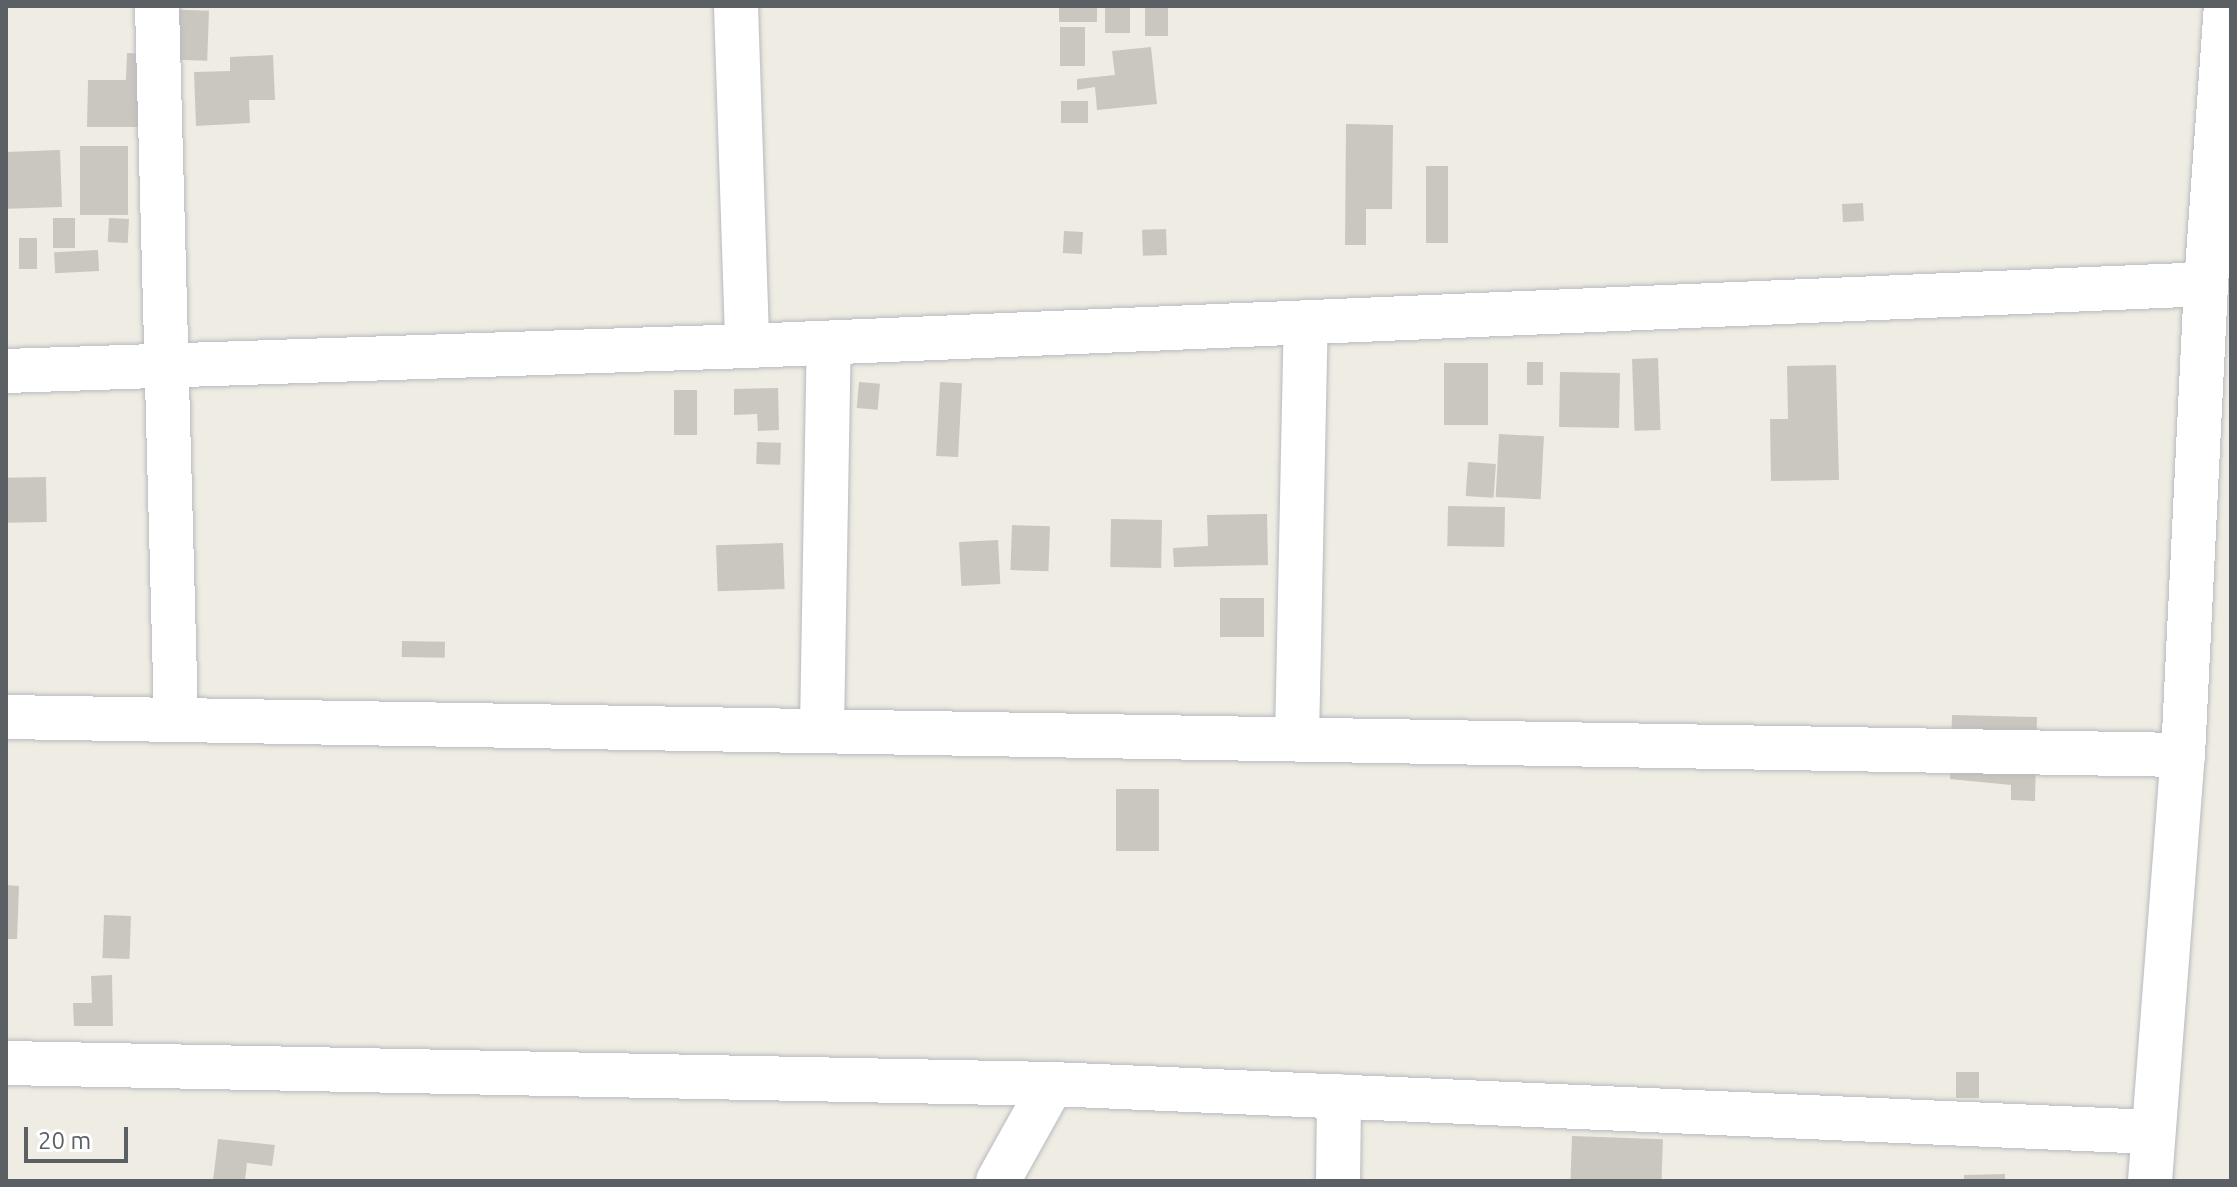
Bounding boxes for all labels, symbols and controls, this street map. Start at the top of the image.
scale bar [28,1111,132,1161]
text: 20 m [38,1127,91,1154]

